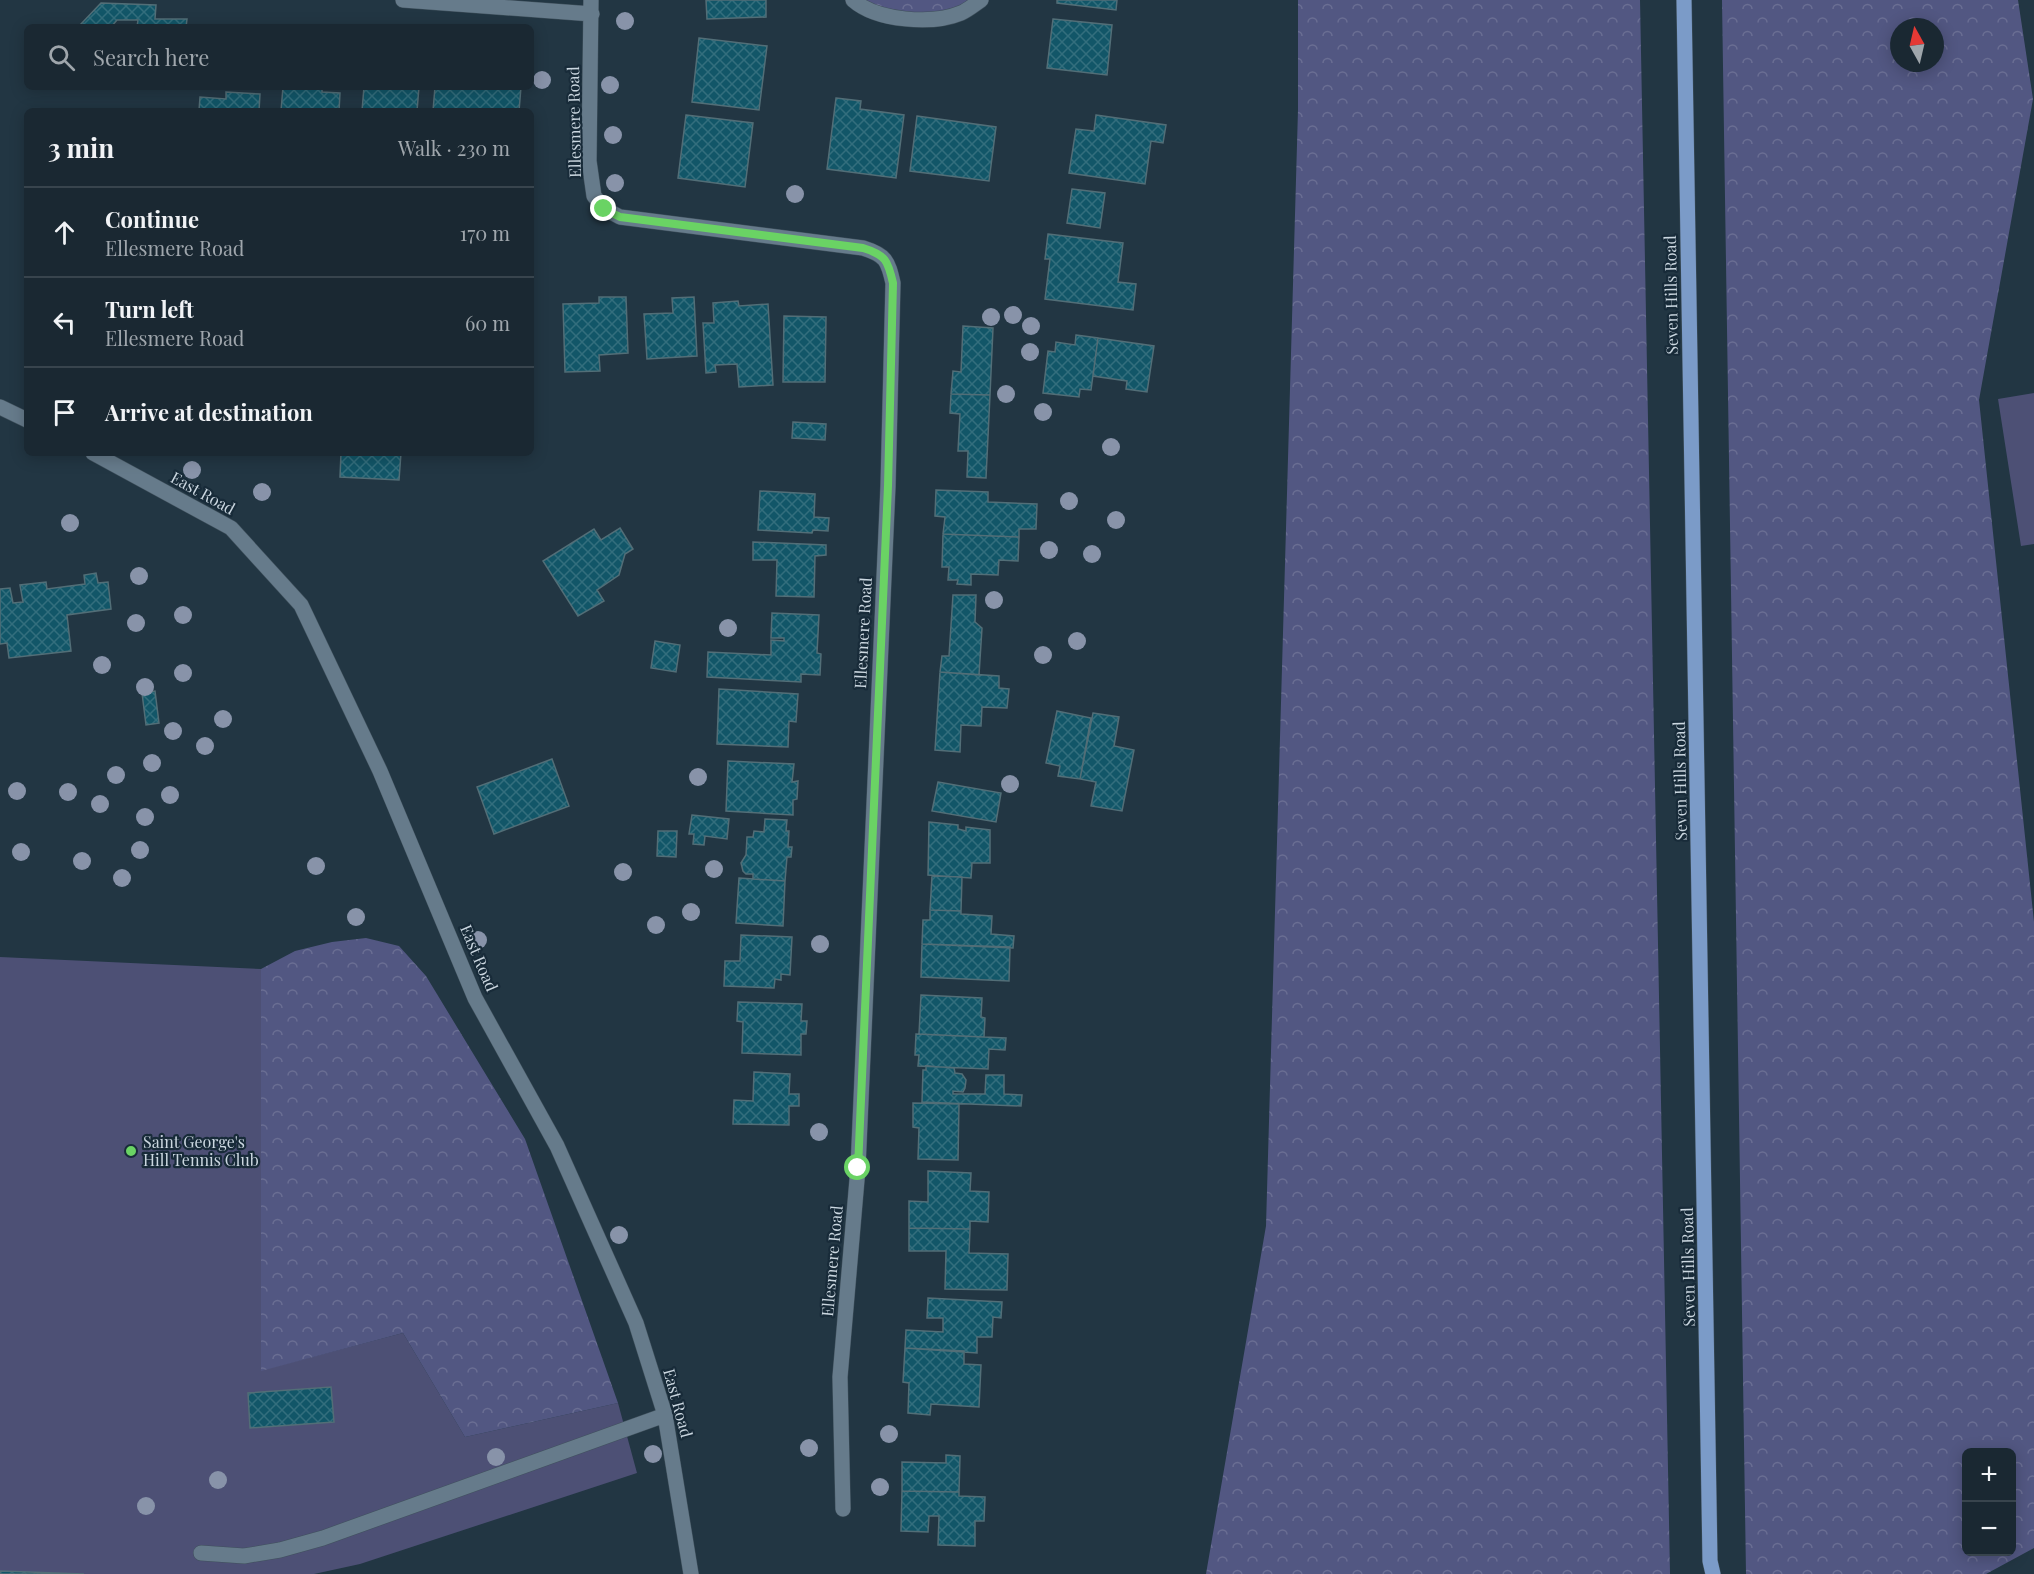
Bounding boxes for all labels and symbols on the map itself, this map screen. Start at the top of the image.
north arrow [1890,18,1944,72]
street label: Ellesmere Road [562,66,585,178]
route end [590,195,616,221]
street label: Seven Hills Road [1659,235,1682,355]
street label: East Road [167,466,239,519]
street label: Ellesmere Road [849,577,876,689]
street label: Seven Hills Road [1668,721,1691,841]
street label: East Road [456,921,503,994]
place label: Saint George's Hill Tennis Club [143,1131,259,1170]
marker: Saint George's Hill Tennis Club [124,1144,138,1158]
route start [844,1154,870,1180]
street label: Ellesmere Road [816,1204,847,1317]
street label: Seven Hills Road [1676,1207,1699,1327]
street label: East Road [659,1366,698,1440]

